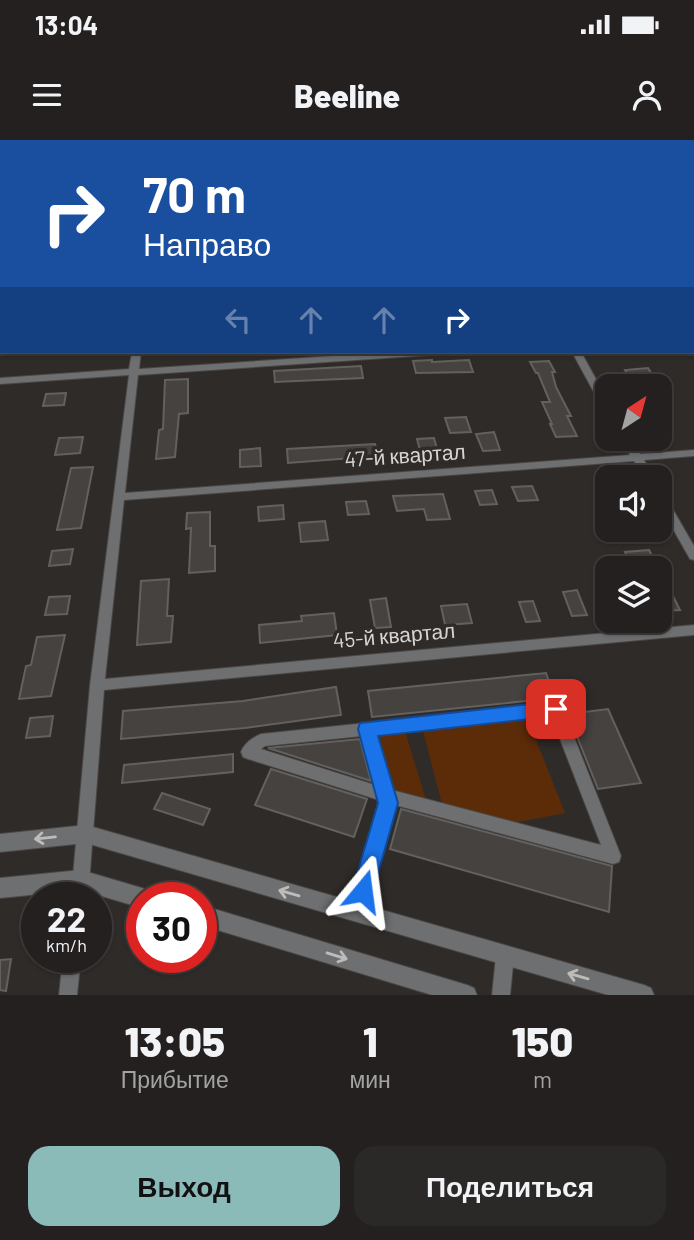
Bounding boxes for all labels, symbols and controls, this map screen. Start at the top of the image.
text: 13:04 [35,9,98,40]
icon: menu [28,76,66,114]
text: Beeline [294,76,400,114]
icon: person [628,76,666,114]
text: 70 m [143,164,246,223]
icon: right [28,168,119,259]
text: Направо [143,224,271,262]
icon: left [219,301,257,339]
icon: ahead [292,301,330,339]
icon: ahead [365,301,403,339]
icon: right [438,301,476,339]
north arrow [595,374,672,452]
map controls [595,374,672,633]
street label: 47-й квартал [343,438,466,471]
button: sound [595,465,672,542]
button: layers [595,556,672,633]
street label: 45-й квартал [332,617,456,652]
pin [526,679,586,739]
icon: arrive [537,690,575,728]
one-way arrow [35,832,57,845]
position arrow [326,854,400,928]
speed limit sign: 30 [126,882,217,973]
one-way arrow [278,885,300,898]
text: 22 [47,897,86,939]
text: km/h [46,934,87,956]
one-way arrow [326,951,348,964]
one-way arrow [567,969,589,982]
text: 13:05 [124,1015,225,1065]
text: 1 [363,1015,378,1065]
text: 150 [511,1015,573,1065]
text: Прибытие [121,1065,229,1093]
text: мин [349,1065,391,1093]
text: m [533,1065,552,1093]
button: Выход [28,1146,340,1226]
button: Поделиться [354,1146,666,1226]

